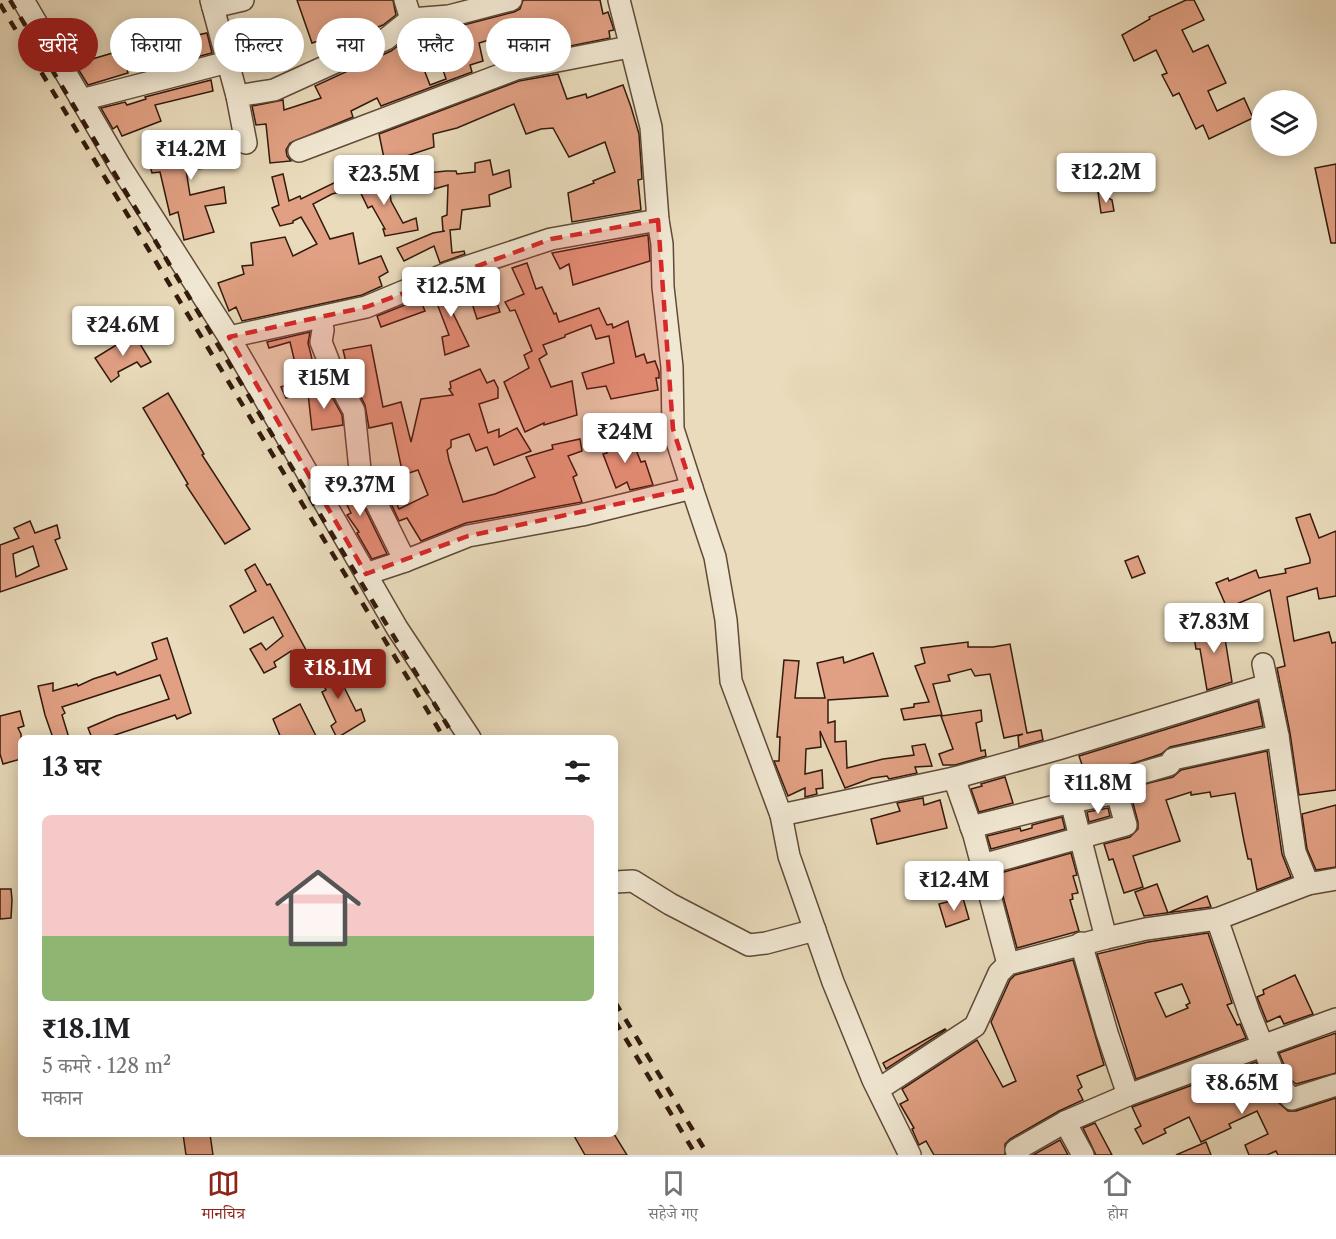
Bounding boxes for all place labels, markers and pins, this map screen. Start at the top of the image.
pin: ₹14.2M [142,130,240,181]
pin: ₹12.2M [1057,153,1155,204]
pin: ₹23.5M [335,155,433,206]
pin: ₹12.5M [402,267,500,318]
pin: ₹24.6M [74,306,172,357]
pin: ₹15M [288,359,360,410]
pin: ₹24M [589,413,661,464]
pin: ₹9.37M [311,466,409,517]
pin: ₹7.83M [1165,603,1263,654]
pin: ₹18.1M [289,649,387,700]
pin: ₹11.8M [1049,764,1147,815]
pin: ₹12.4M [905,861,1003,912]
pin: ₹8.65M [1193,1064,1291,1115]

